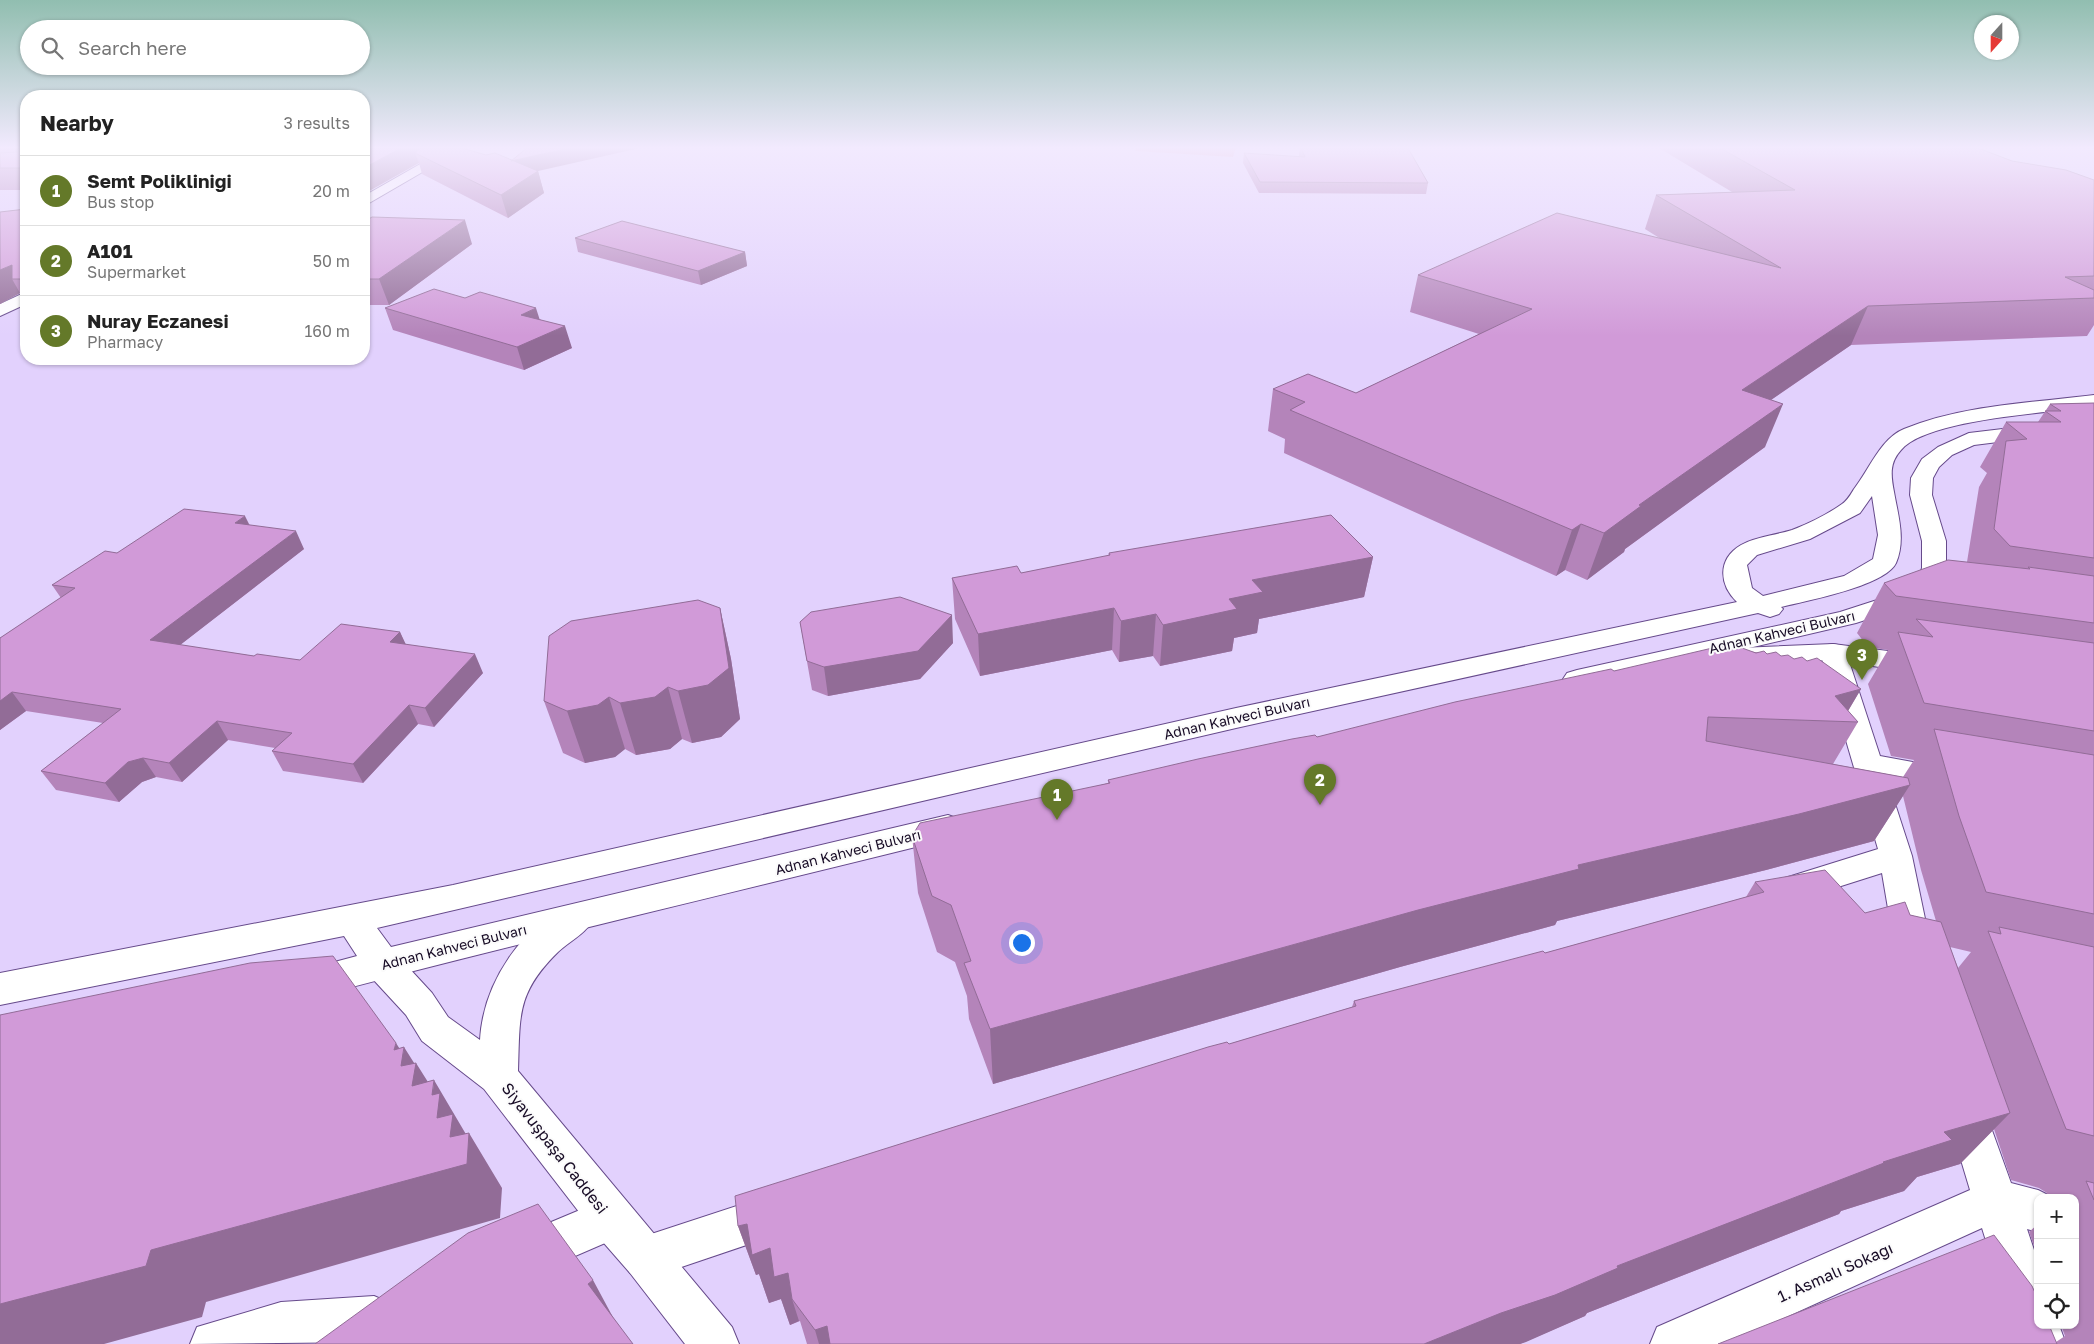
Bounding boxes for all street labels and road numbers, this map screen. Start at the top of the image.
street label: Adnan Kahveci Bulvarı [1707,606,1857,657]
street label: Adnan Kahveci Bulvarı [1162,692,1312,743]
street label: Adnan Kahveci Bulvarı [773,825,922,878]
street label: Adnan Kahveci Bulvarı [379,920,528,973]
street label: Siyavuşpaşa Caddesi [498,1078,612,1218]
street label: 1. Asmalı Sokağı [1774,1238,1896,1306]

